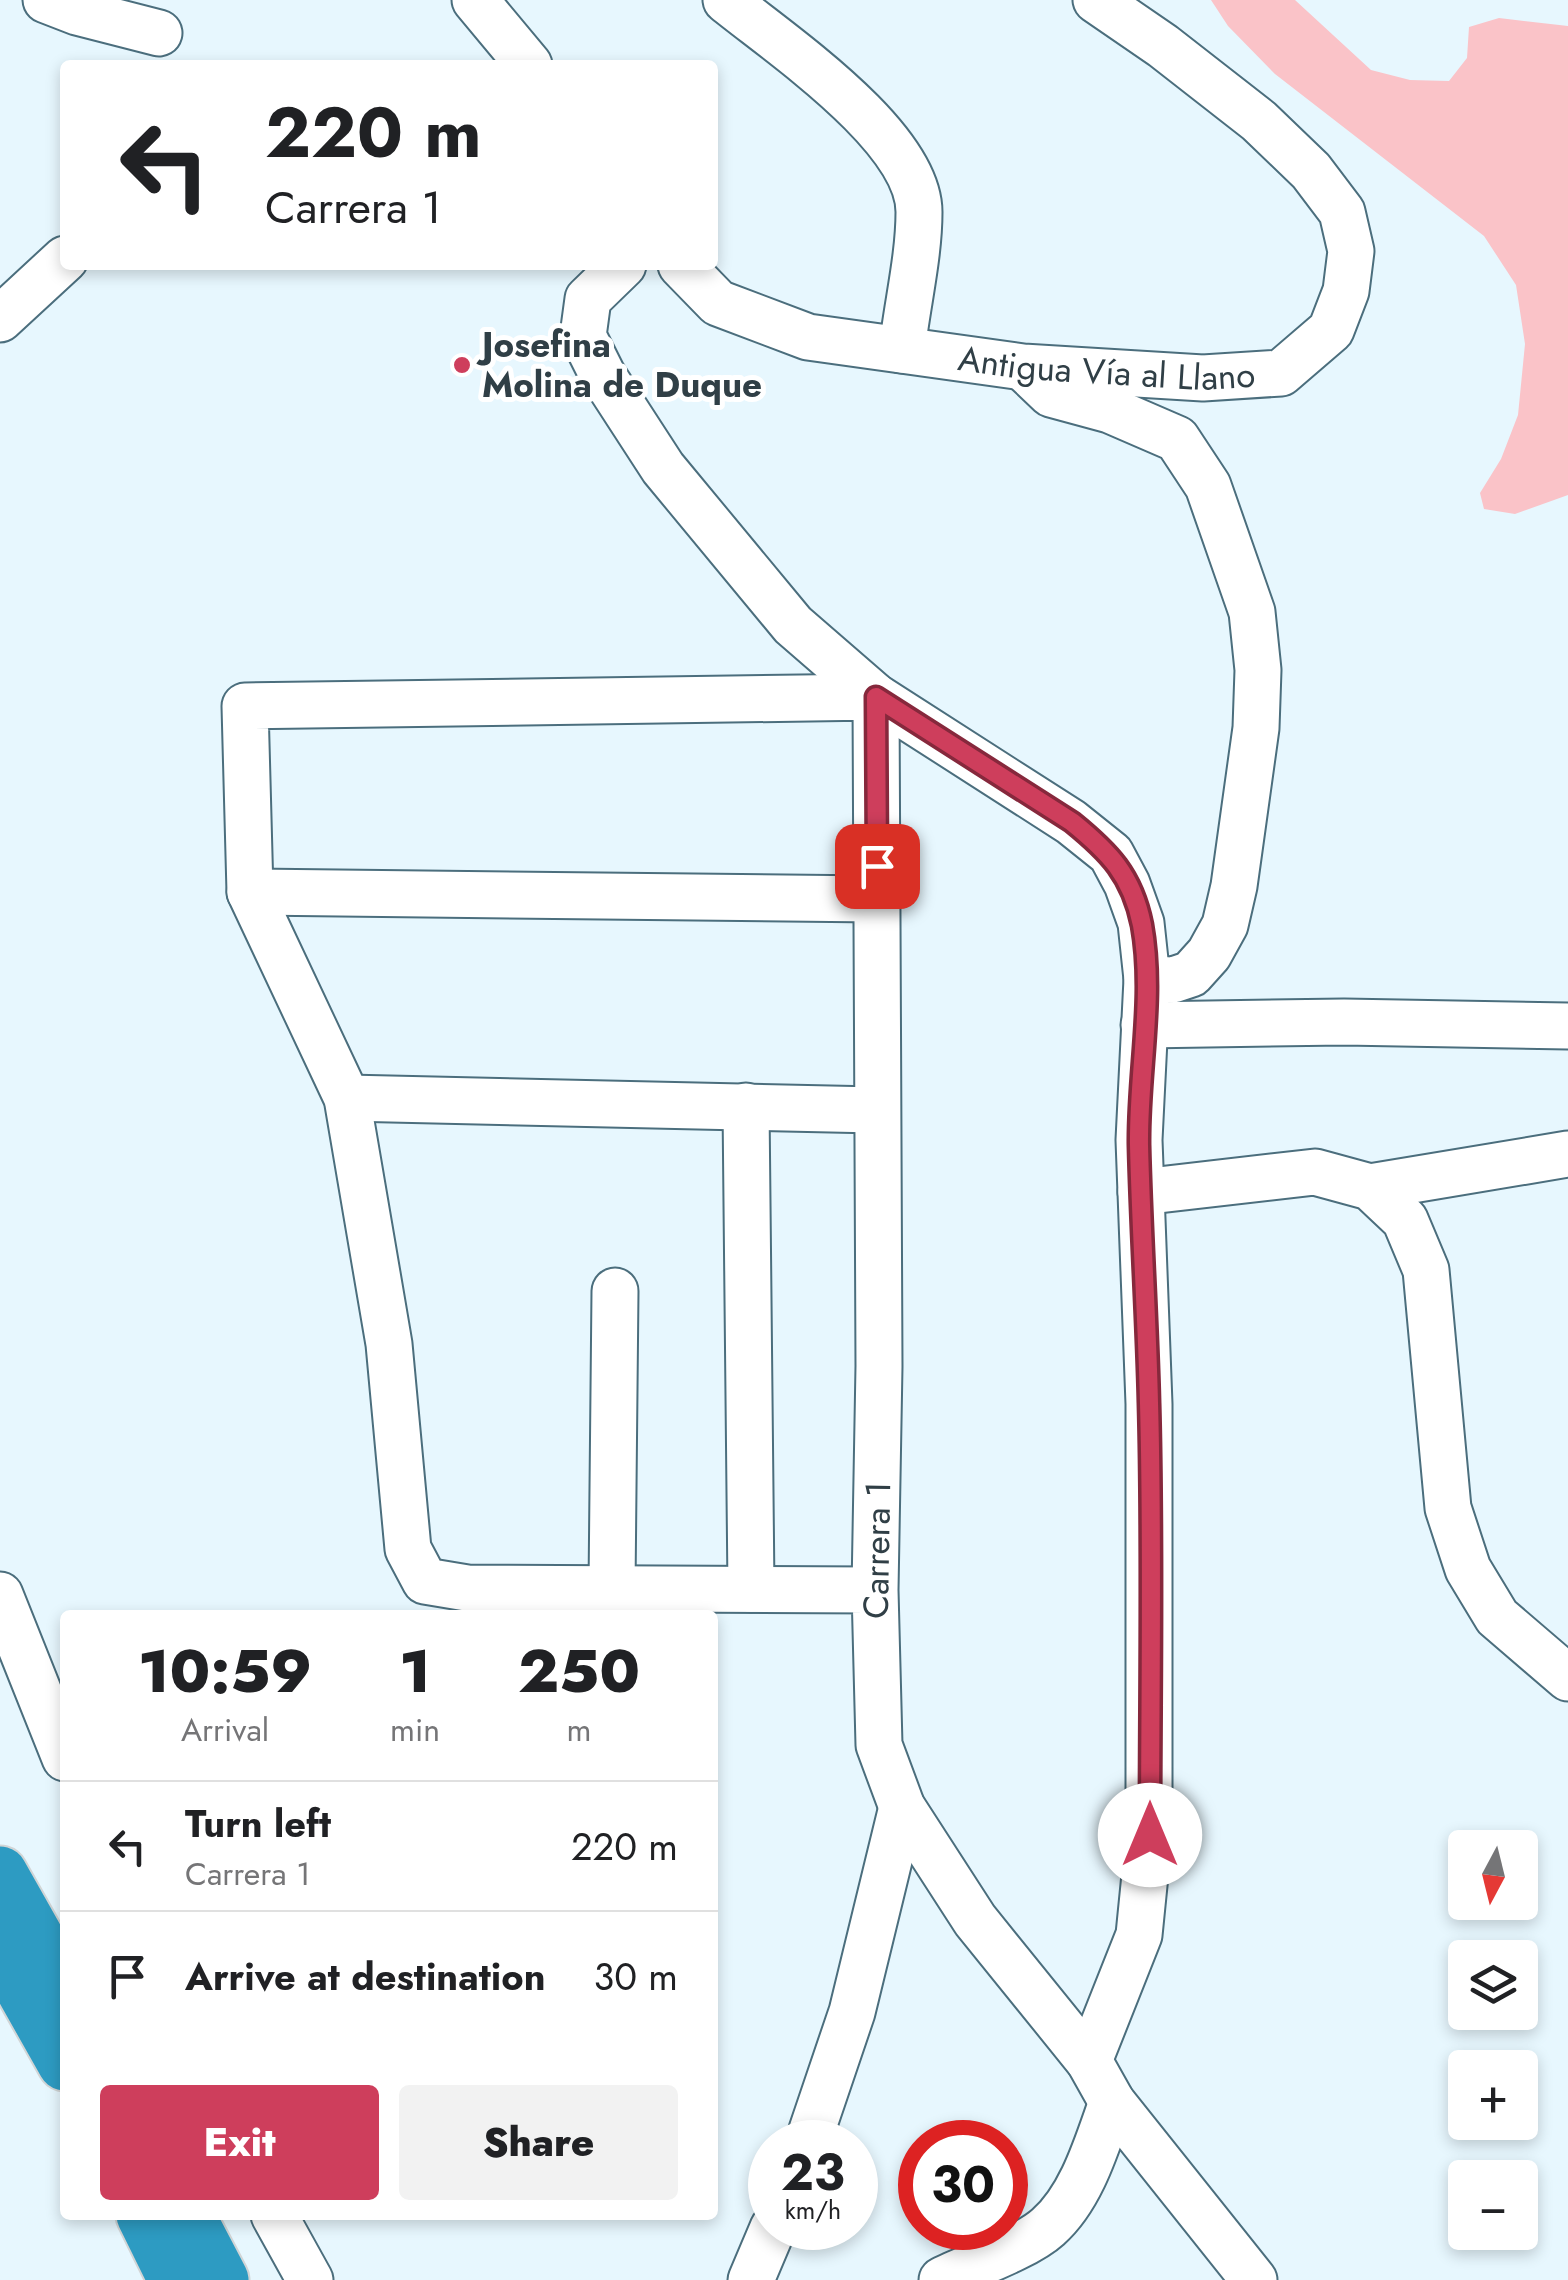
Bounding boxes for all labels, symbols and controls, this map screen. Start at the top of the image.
text: 220 m [265,82,482,183]
icon: left [100,100,230,230]
text: Carrera 1 [265,175,442,240]
place label: Josefina Molina de Duque [476,320,762,410]
street label: Antigua Vía al Llano [955,333,1257,403]
marker: Josefina Molina de Duque [451,354,473,376]
pin [835,824,920,909]
icon: arrive [850,839,905,894]
street label: Carrera 1 [851,1481,903,1619]
text: 10:59 [138,1628,312,1715]
text: 1 [399,1628,431,1715]
text: 250 [518,1628,640,1715]
text: Arrival [181,1707,269,1753]
text: min [390,1707,440,1753]
text: m [567,1707,592,1753]
position arrow [1098,1783,1202,1887]
text: Turn left [185,1796,331,1851]
icon: left [100,1819,155,1874]
text: 220 m [571,1819,678,1874]
north arrow [1448,1830,1538,1920]
map controls [1448,1830,1538,2250]
text: Carrera 1 [185,1851,311,1897]
button: layers [1448,1940,1538,2030]
icon: arrive [100,1949,155,2004]
text: Arrive at destination [185,1949,546,2004]
text: 30 m [593,1949,678,2004]
button: + [1448,2050,1538,2140]
button: Exit [100,2085,379,2200]
button: Share [399,2085,678,2200]
speed limit sign: 30 [898,2120,1028,2250]
text: 23 [781,2136,845,2209]
button: − [1448,2160,1538,2250]
text: km/h [785,2192,841,2228]

